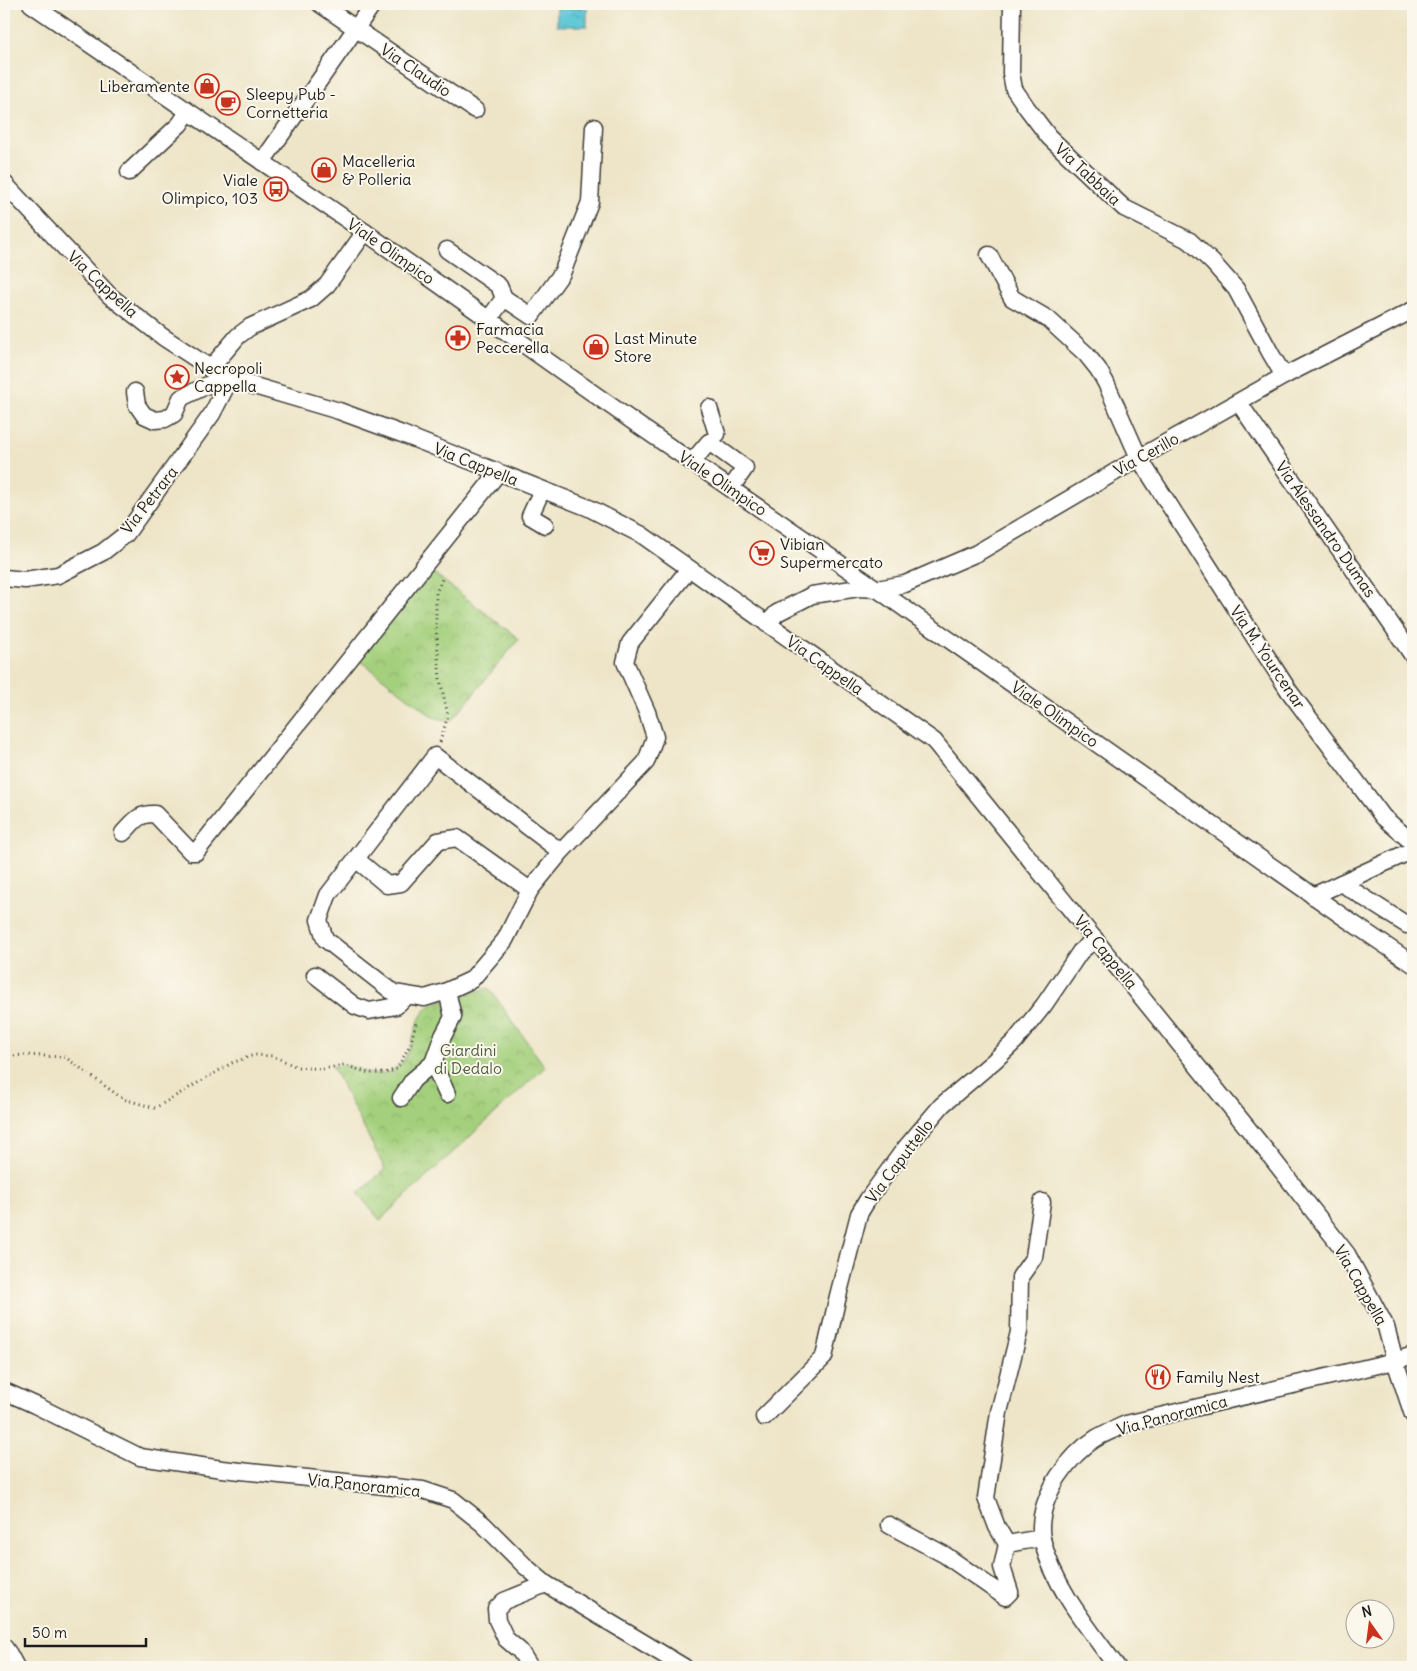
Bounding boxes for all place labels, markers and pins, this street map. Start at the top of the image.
shop icon: Liberamente [194,73,220,99]
place label: Liberamente [99,76,190,96]
place label: Sleepy Pub - Cornetteria [246,84,336,122]
cafe icon: Sleepy Pub - Cornetteria [215,90,241,116]
place label: Macelleria & Polleria [342,151,415,189]
shop icon: Macelleria & Polleria [311,157,337,183]
place label: Viale Olimpico, 103 [162,170,258,208]
bus stop icon: Viale Olimpico, 103 [263,176,289,202]
place label: Farmacia Peccerella [476,319,549,357]
pharmacy icon: Farmacia Peccerella [445,325,471,351]
place label: Last Minute Store [614,328,697,366]
shop icon: Last Minute Store [583,334,609,360]
place label: Necropoli Cappella [194,358,262,396]
place icon: Necropoli Cappella [164,364,190,390]
place label: Vibian Supermercato [780,534,883,572]
supermarket icon: Vibian Supermercato [749,540,775,566]
restaurant icon: Family Nest [1145,1364,1171,1390]
place label: Family Nest [1176,1367,1260,1387]

